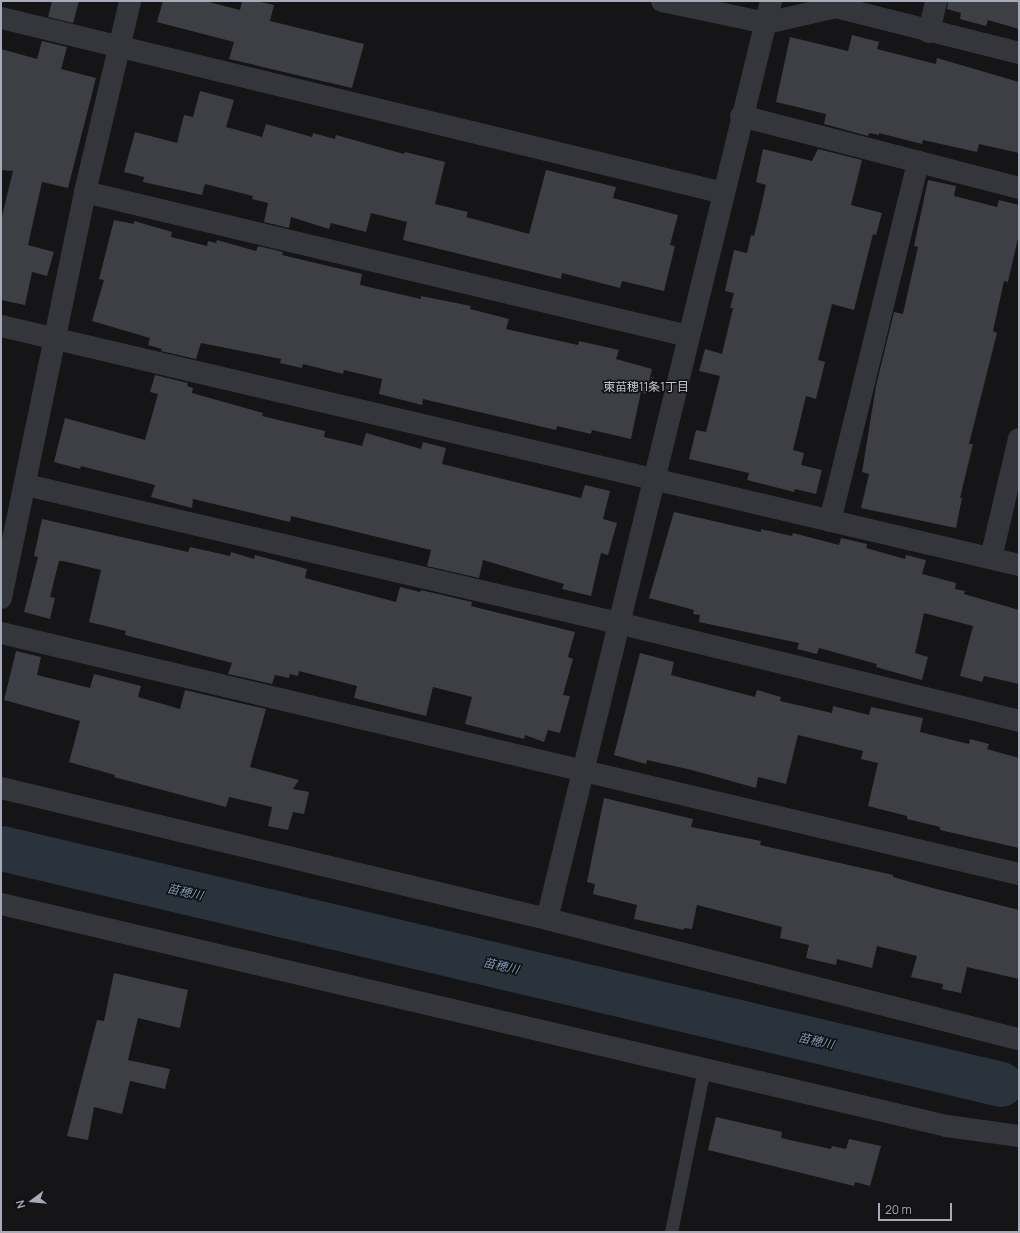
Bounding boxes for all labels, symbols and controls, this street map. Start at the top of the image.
district label: 東苗穂11条1丁目 [603,380,689,394]
water label: 苗穂川 [166,881,204,903]
water label: 苗穂川 [482,955,520,977]
water label: 苗穂川 [797,1030,835,1052]
north arrow [12,1181,52,1221]
scale bar [880,1195,954,1221]
text: N [12,1199,28,1210]
text: 20 m [885,1201,912,1218]

